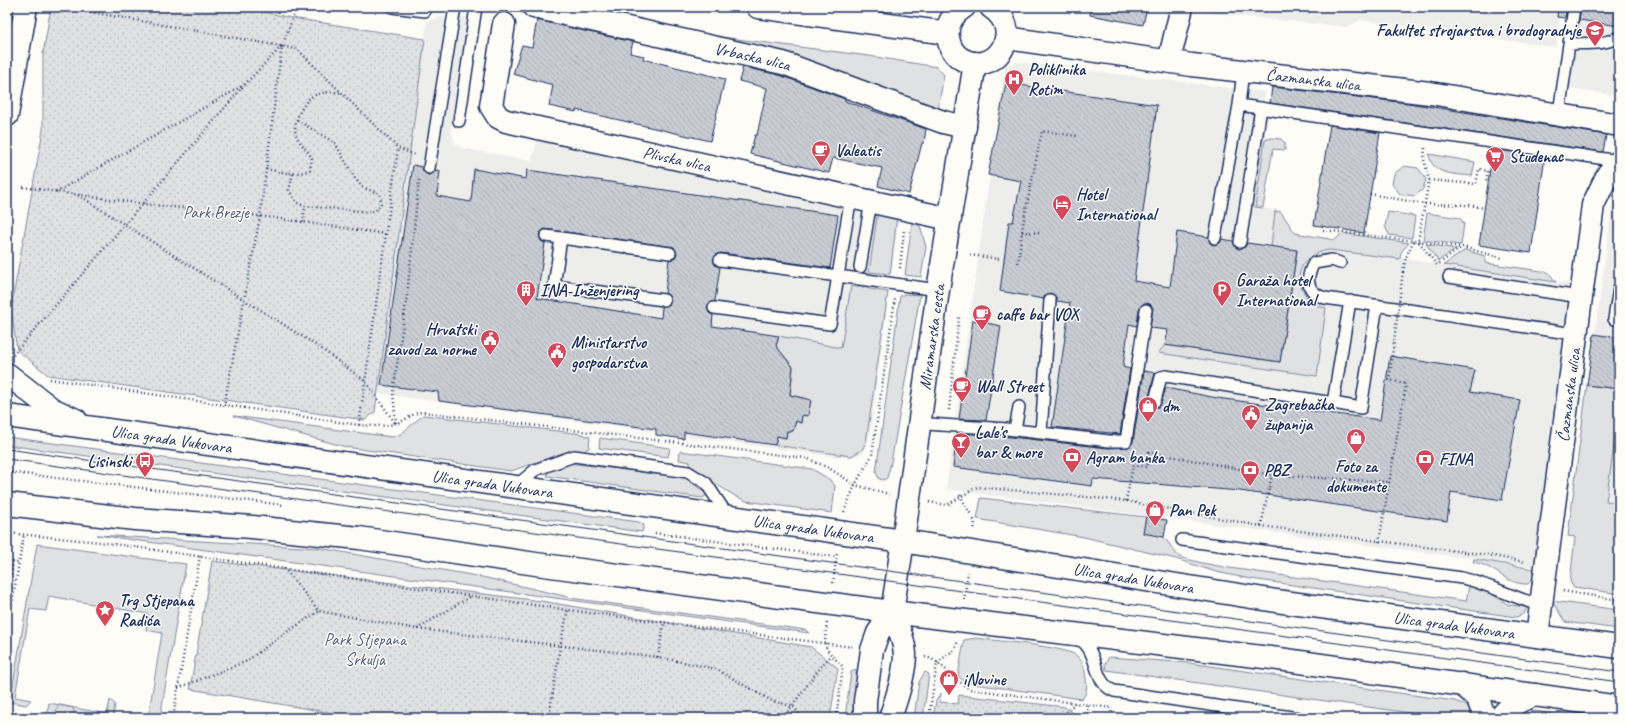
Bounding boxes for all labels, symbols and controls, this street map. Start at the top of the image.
school or university icon: Fakultet strojarstva i brodogradnje [1584,19,1606,47]
place label: Fakultet strojarstva i brodogradnje [1376,20,1582,41]
street label: Vrbaska ulica [712,37,795,76]
place label: Poliklinika Rotim [1028,59,1087,100]
street label: Čazmanska ulica [1265,63,1363,95]
hospital icon: Poliklinika Rotim [1003,68,1025,96]
cafe icon: Valeatis [810,139,832,167]
place label: Valeatis [835,140,883,161]
street label: Plivska ulica [641,141,714,177]
supermarket icon: Studenac [1484,145,1506,173]
place label: Studenac [1509,146,1564,167]
place label: Hotel International [1076,184,1160,225]
hotel icon: Hotel International [1051,193,1073,221]
park label: Park Brezje [183,202,250,223]
place label: Garaža hotel International [1236,270,1320,311]
building icon: INA-Inženjering [515,279,537,307]
parking icon: Garaža hotel International [1211,279,1233,307]
place label: INA-Inženjering [540,280,640,301]
street label: Miramarska cesta [914,281,950,391]
cafe icon: caffe bar VOX [971,303,993,331]
place label: caffe bar VOX [996,304,1080,325]
place label: Hrvatski zavod za norme [388,319,479,360]
public building icon: Hrvatski zavod za norme [479,328,501,356]
place label: Ministarstvo gospodarstva [571,332,648,373]
public building icon: Ministarstvo gospodarstva [546,341,568,369]
street label: Čazmanska ulica [1552,345,1585,443]
cafe icon: Wall Street [951,375,973,403]
place label: Wall Street [976,376,1046,397]
place label: Zagrebačka županija [1265,394,1335,435]
shop icon: dm [1137,395,1159,423]
place label: dm [1162,396,1181,417]
public building icon: Zagrebačka županija [1240,403,1262,431]
street label: Ulica grada Vukovara [110,420,234,458]
place label: Lale's bar & more [975,422,1043,463]
shop icon: Foto za dokumente [1345,427,1367,455]
bar icon: Lale's bar & more [950,431,972,459]
bank icon: Agram banka [1061,446,1083,474]
place label: Agram banka [1086,447,1166,468]
bank icon: FINA [1414,448,1436,476]
place label: FINA [1439,449,1474,470]
bus stop icon: Lisinski [134,450,156,478]
place label: Lisinski [88,451,134,472]
place label: Foto za dokumente [1326,456,1388,497]
bank icon: PBZ [1239,459,1261,487]
place label: PBZ [1264,460,1293,481]
street label: Ulica grada Vukovara [431,465,555,503]
shop icon: Pan Pek [1144,499,1166,527]
place label: Pan Pek [1169,500,1217,521]
street label: Ulica grada Vukovara [752,510,876,547]
street label: Ulica grada Vukovara [1072,558,1196,598]
place label: Trg Stjepana Radića [119,590,195,631]
place icon: Trg Stjepana Radića [94,599,116,627]
street label: Ulica grada Vukovara [1392,606,1517,643]
park label: Park Stjepana Srkulja [324,629,408,670]
shop icon: iNovine [938,668,960,696]
place label: iNovine [963,669,1008,690]

